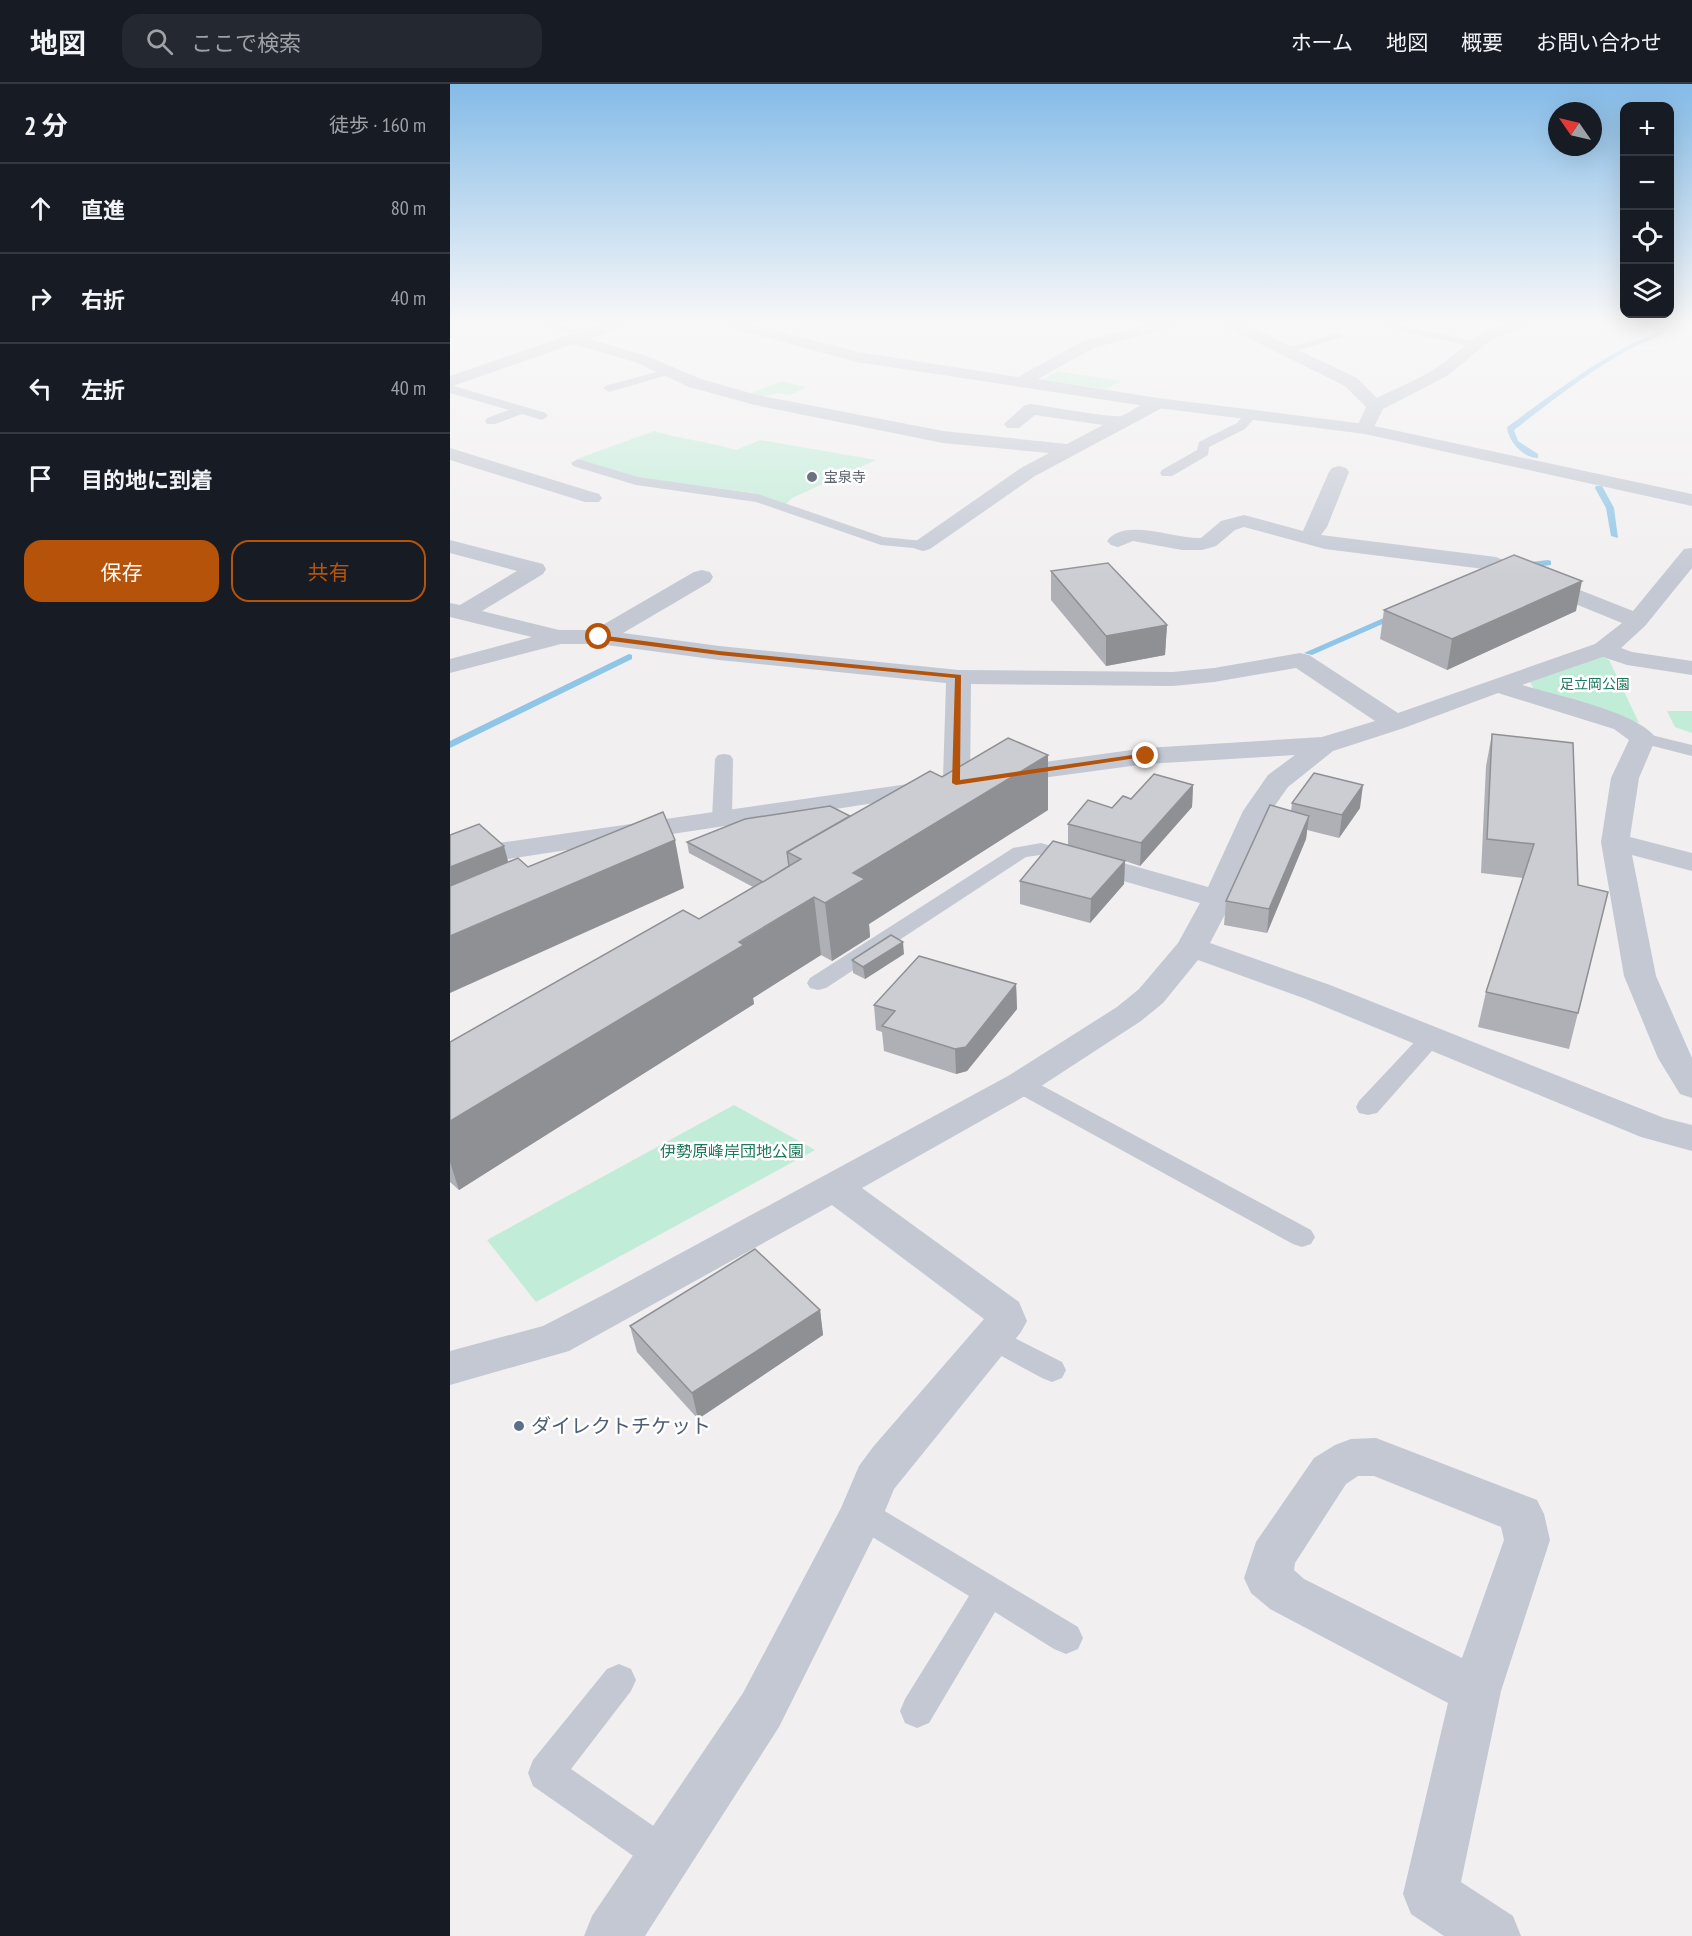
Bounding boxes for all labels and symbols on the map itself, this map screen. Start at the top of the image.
north arrow [1548,102,1602,156]
place label: 宝泉寺 [824,468,866,486]
marker: 宝泉寺 [805,470,819,484]
route start [585,623,611,649]
park label: 足立岡公園 [1560,675,1630,693]
route end [1132,742,1158,768]
park label: 伊勢原峰岸団地公園 [660,1141,804,1161]
place label: ダイレクトチケット [531,1413,711,1439]
marker: ダイレクトチケット [512,1419,526,1433]

